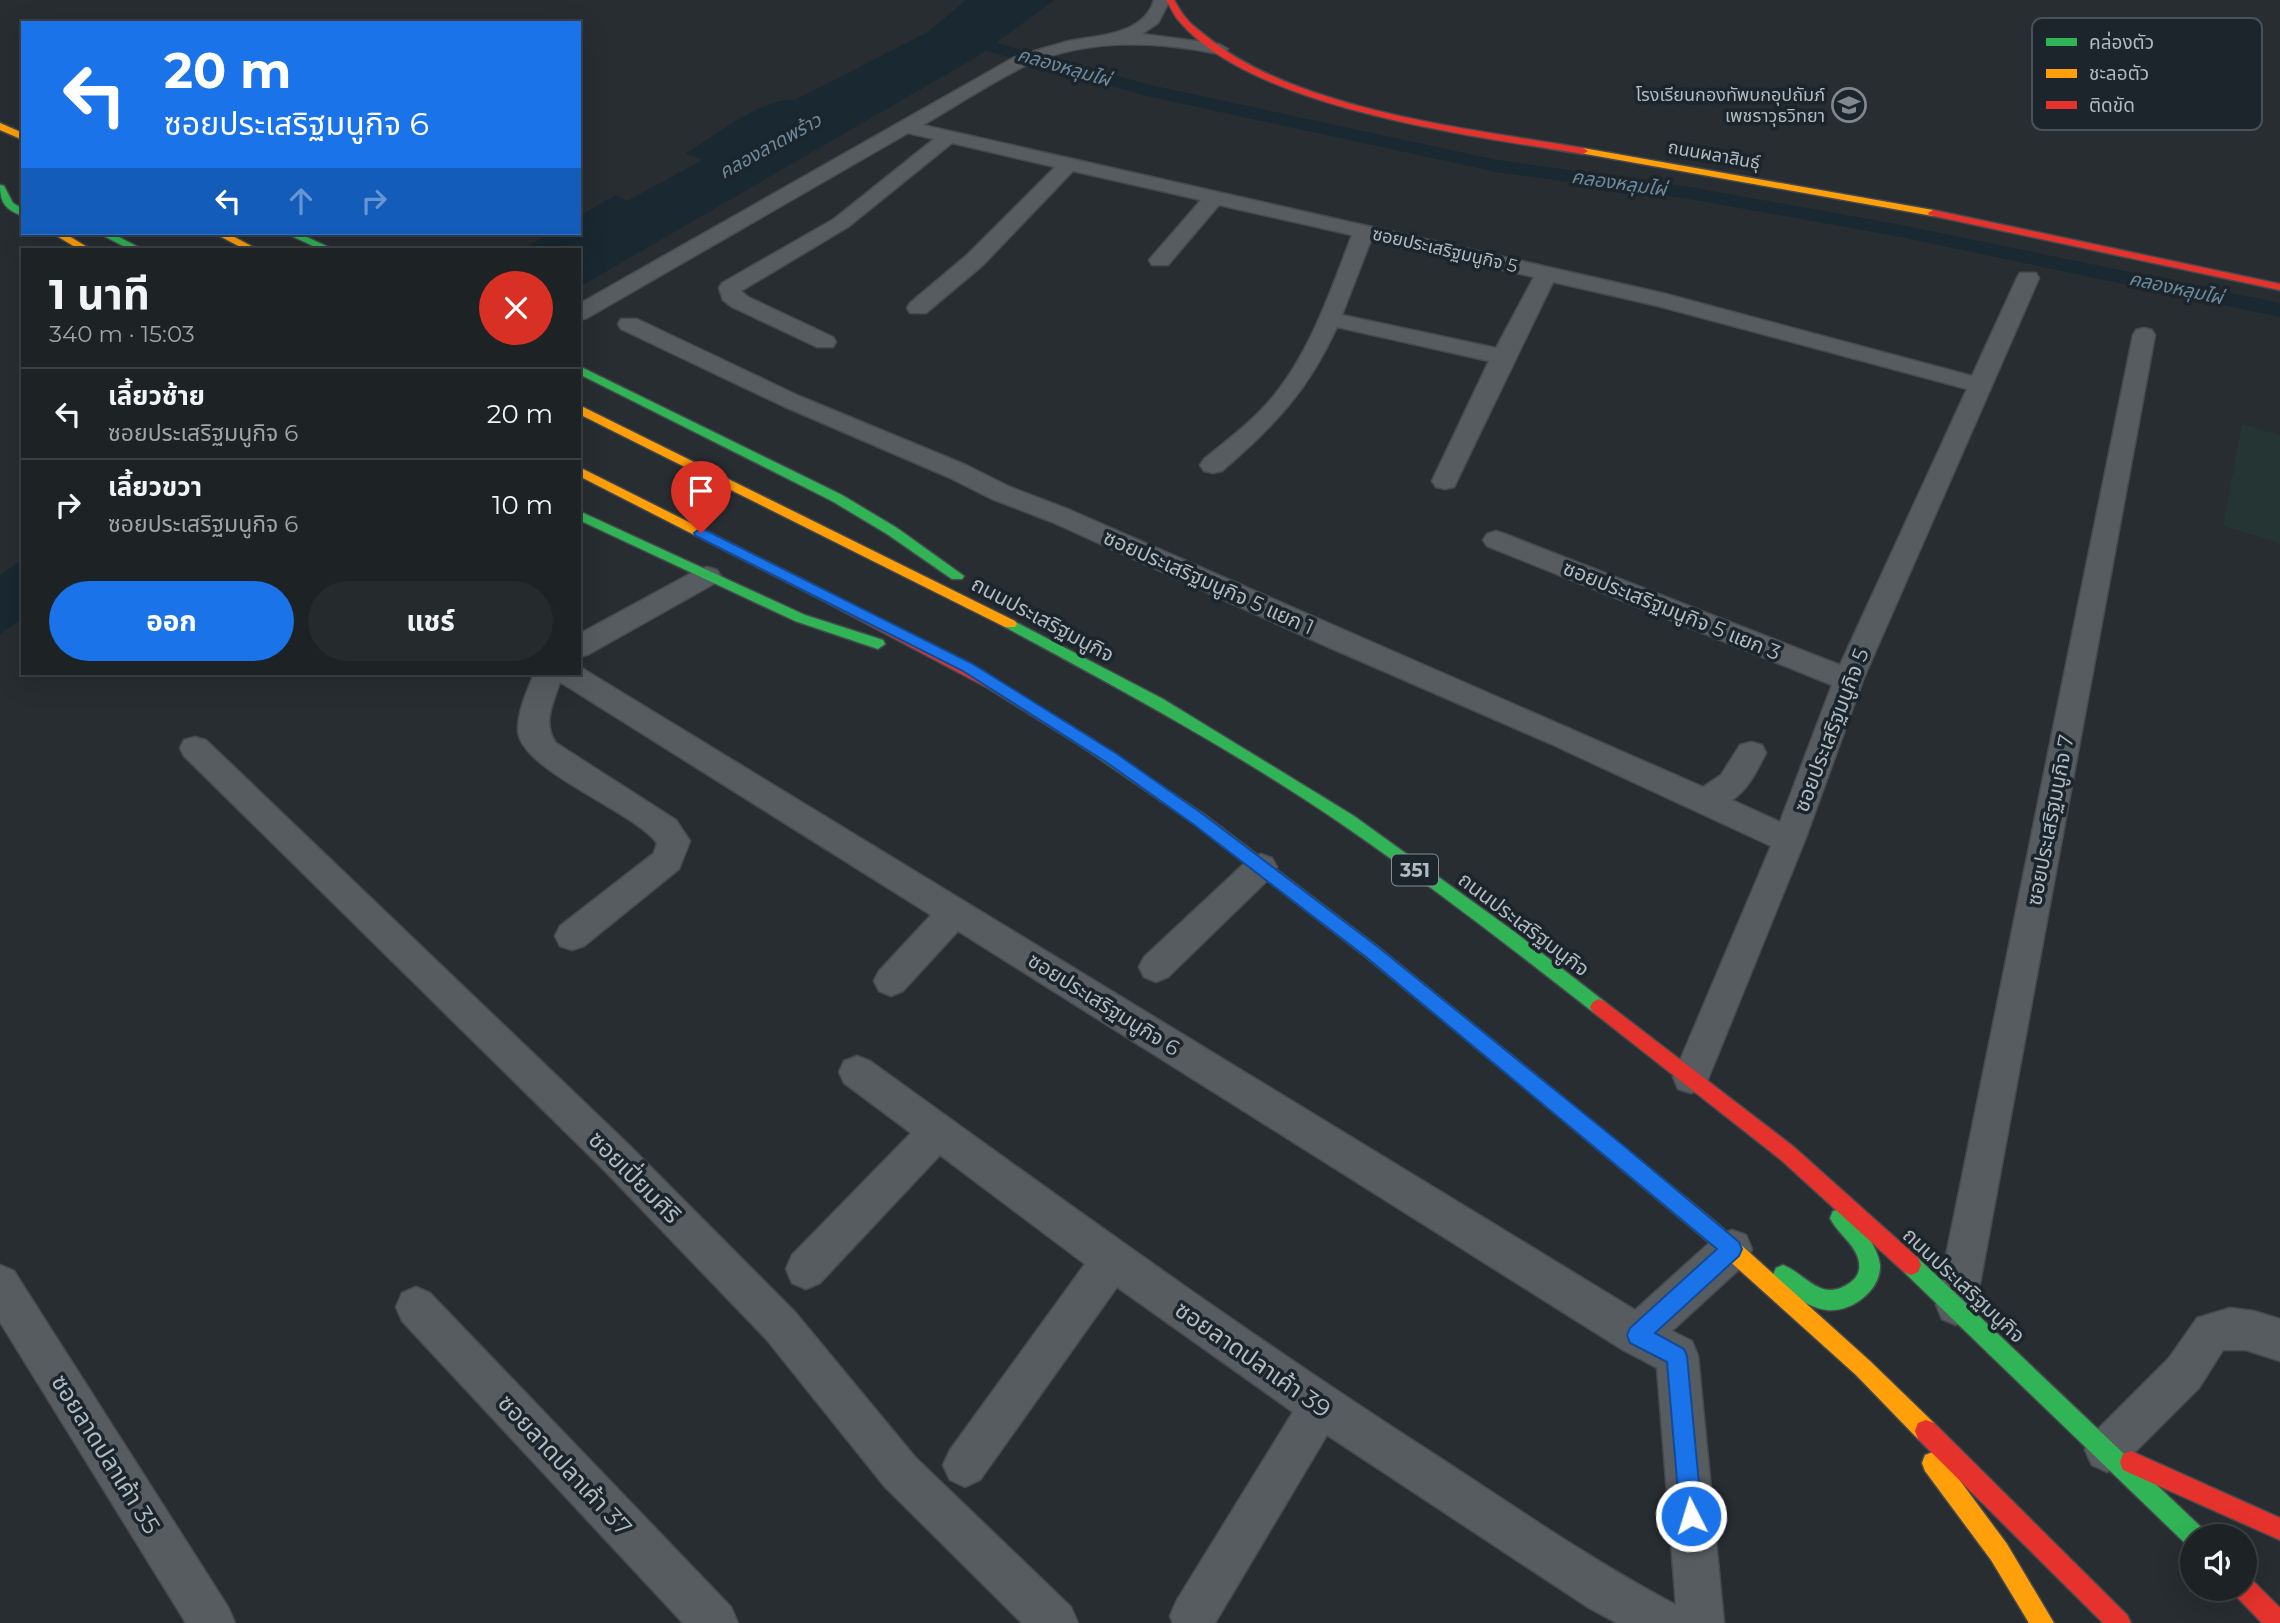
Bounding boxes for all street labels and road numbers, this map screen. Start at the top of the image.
street label: ถนนผลาสินธุ์ [1666,136,1762,174]
street label: ซอยประเสริฐมนูกิจ 5 [1370,223,1520,278]
street label: ซอยประเสริฐมนูกิจ 5 แยก 1 [1099,524,1318,641]
street label: ซอยประเสริฐมนูกิจ 5 แยก 3 [1559,555,1784,666]
street label: ถนนประเสริฐมนูกิจ [967,571,1118,668]
street label: ซอยประเสริฐมนูกิจ 5 [1788,645,1875,816]
street label: ซอยประเสริฐมนูกิจ 7 [2021,733,2080,908]
road number: 351 [1392,855,1438,886]
street label: ถนนประเสริฐมนูกิจ [1453,867,1595,982]
street label: ซอยประเสริฐมนูกิจ 6 [1023,947,1185,1062]
street label: ซอยเปี่ยมศิริ [583,1123,689,1229]
street label: ถนนประเสริฐมนูกิจ [1897,1222,2030,1349]
street label: ซอยลาดปลาเค้า 39 [1170,1295,1336,1423]
street label: ซอยลาดปลาเค้า 35 [45,1369,167,1539]
street label: ซอยลาดปลาเค้า 37 [492,1388,638,1542]

